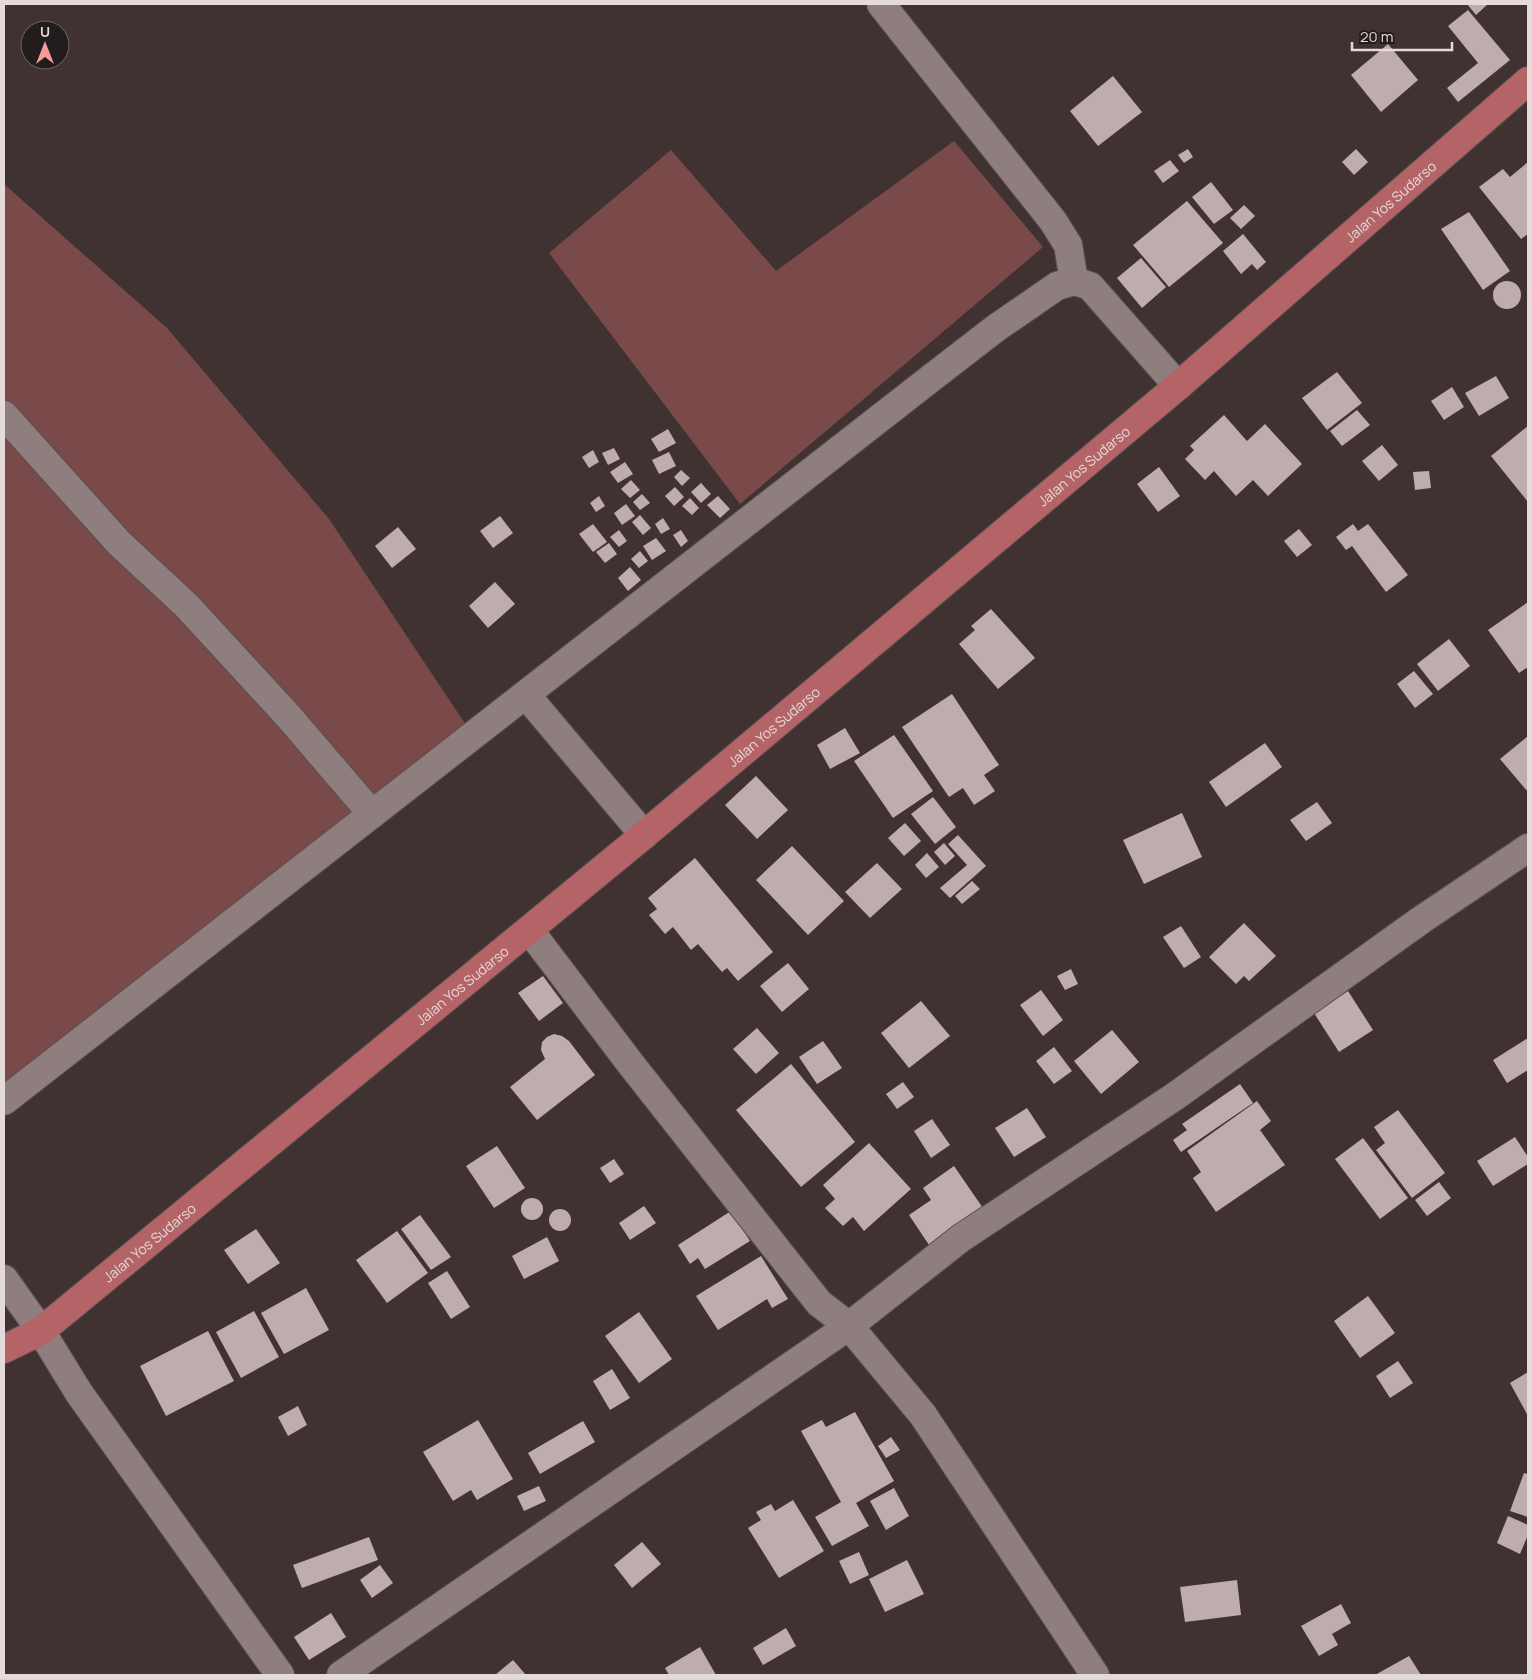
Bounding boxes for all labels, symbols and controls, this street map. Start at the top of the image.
north arrow [20,20,70,70]
scale bar [1352,20,1452,52]
text: U [40,22,50,41]
text: 20 m [1360,26,1393,47]
street label: Jalan Yos Sudarso [1341,156,1440,246]
street label: Jalan Yos Sudarso [1033,421,1134,510]
street label: Jalan Yos Sudarso [723,682,824,770]
street label: Jalan Yos Sudarso [411,941,512,1029]
street label: Jalan Yos Sudarso [99,1198,199,1286]

